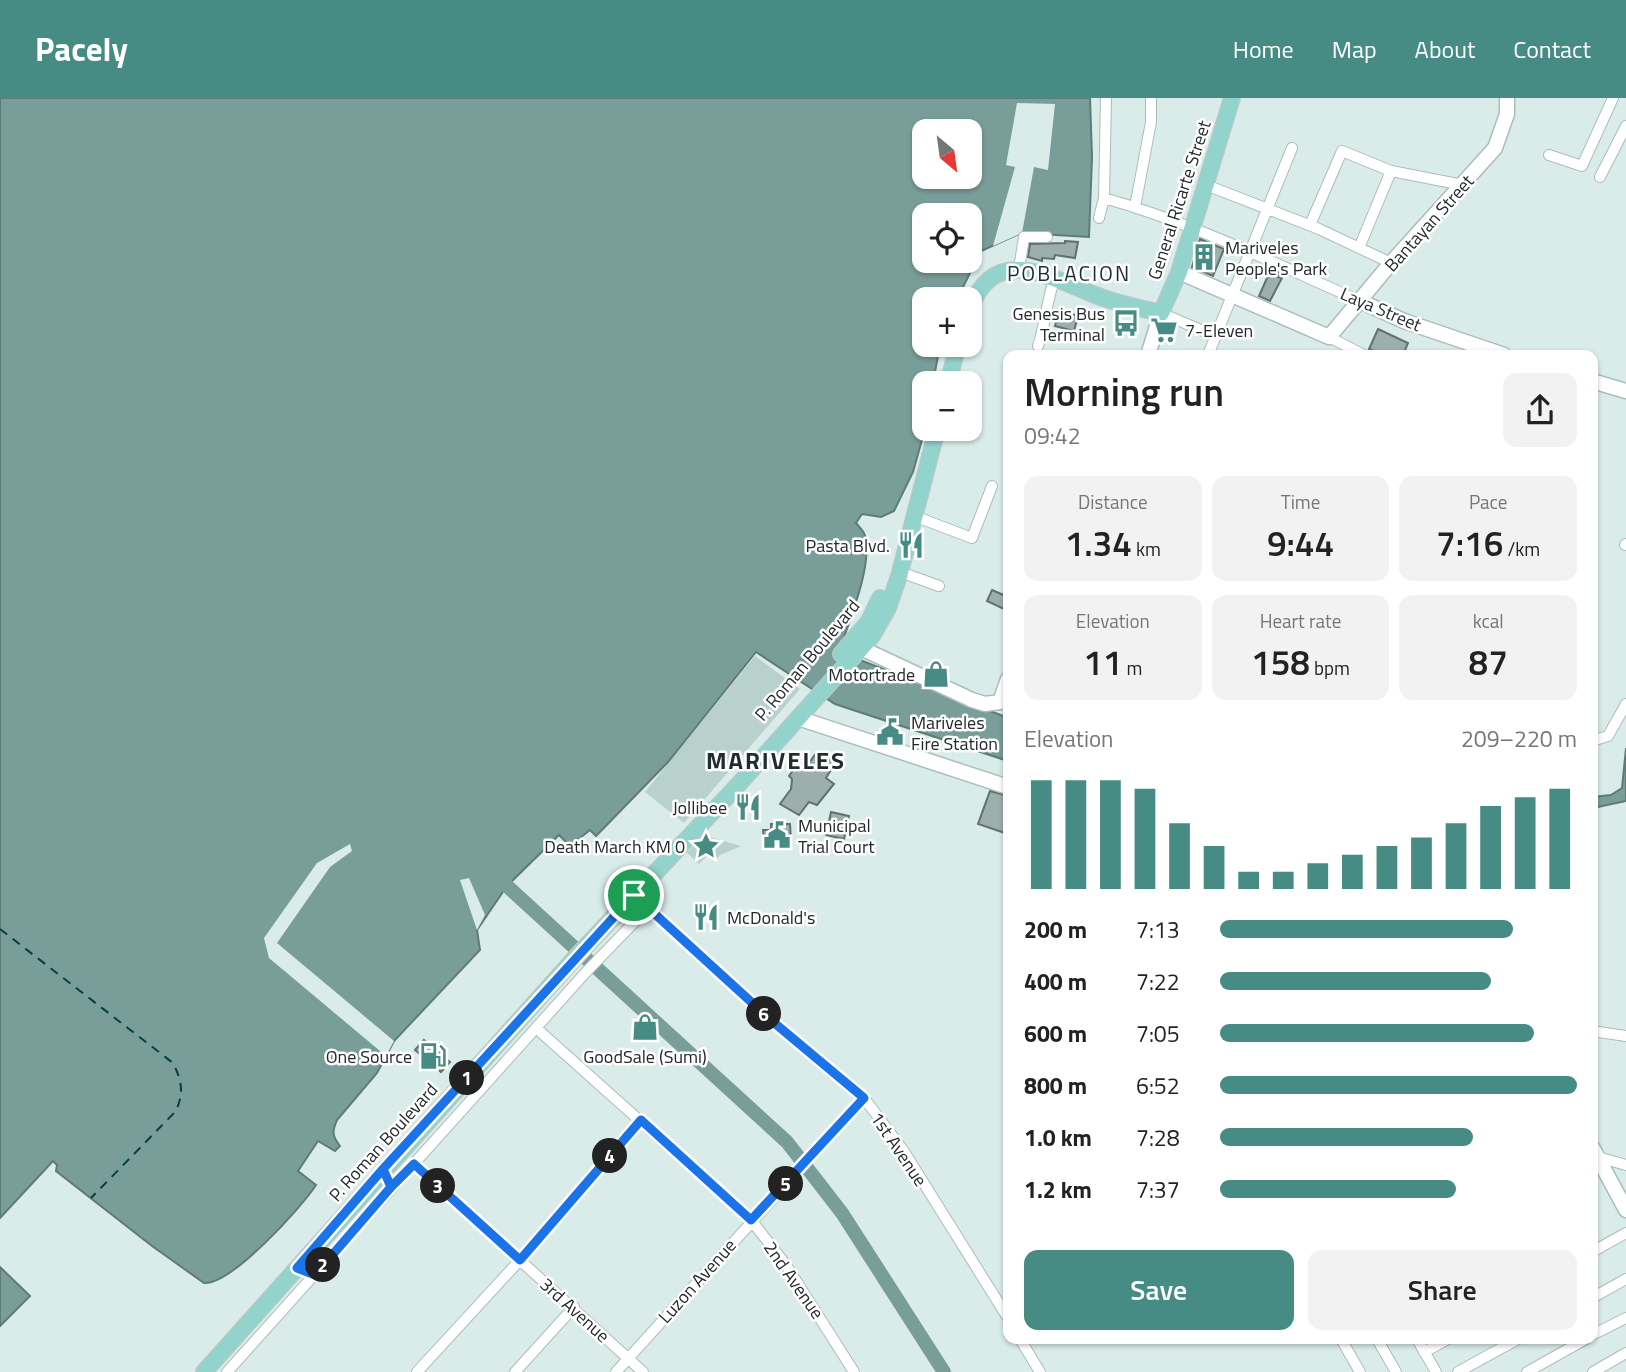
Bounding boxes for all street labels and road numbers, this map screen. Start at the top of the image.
street label: General Ricarte Street [1140,116,1218,283]
street label: Bantayan Street [1378,168,1480,278]
street label: Laya Street [1336,280,1426,338]
street label: P. Roman Boulevard [748,593,866,727]
street label: P. Roman Boulevard [322,1077,444,1207]
street label: 1st Avenue [864,1106,934,1192]
street label: Luzon Avenue [652,1233,742,1329]
street label: 2nd Avenue [757,1236,831,1324]
street label: 3rd Avenue [534,1271,616,1349]

